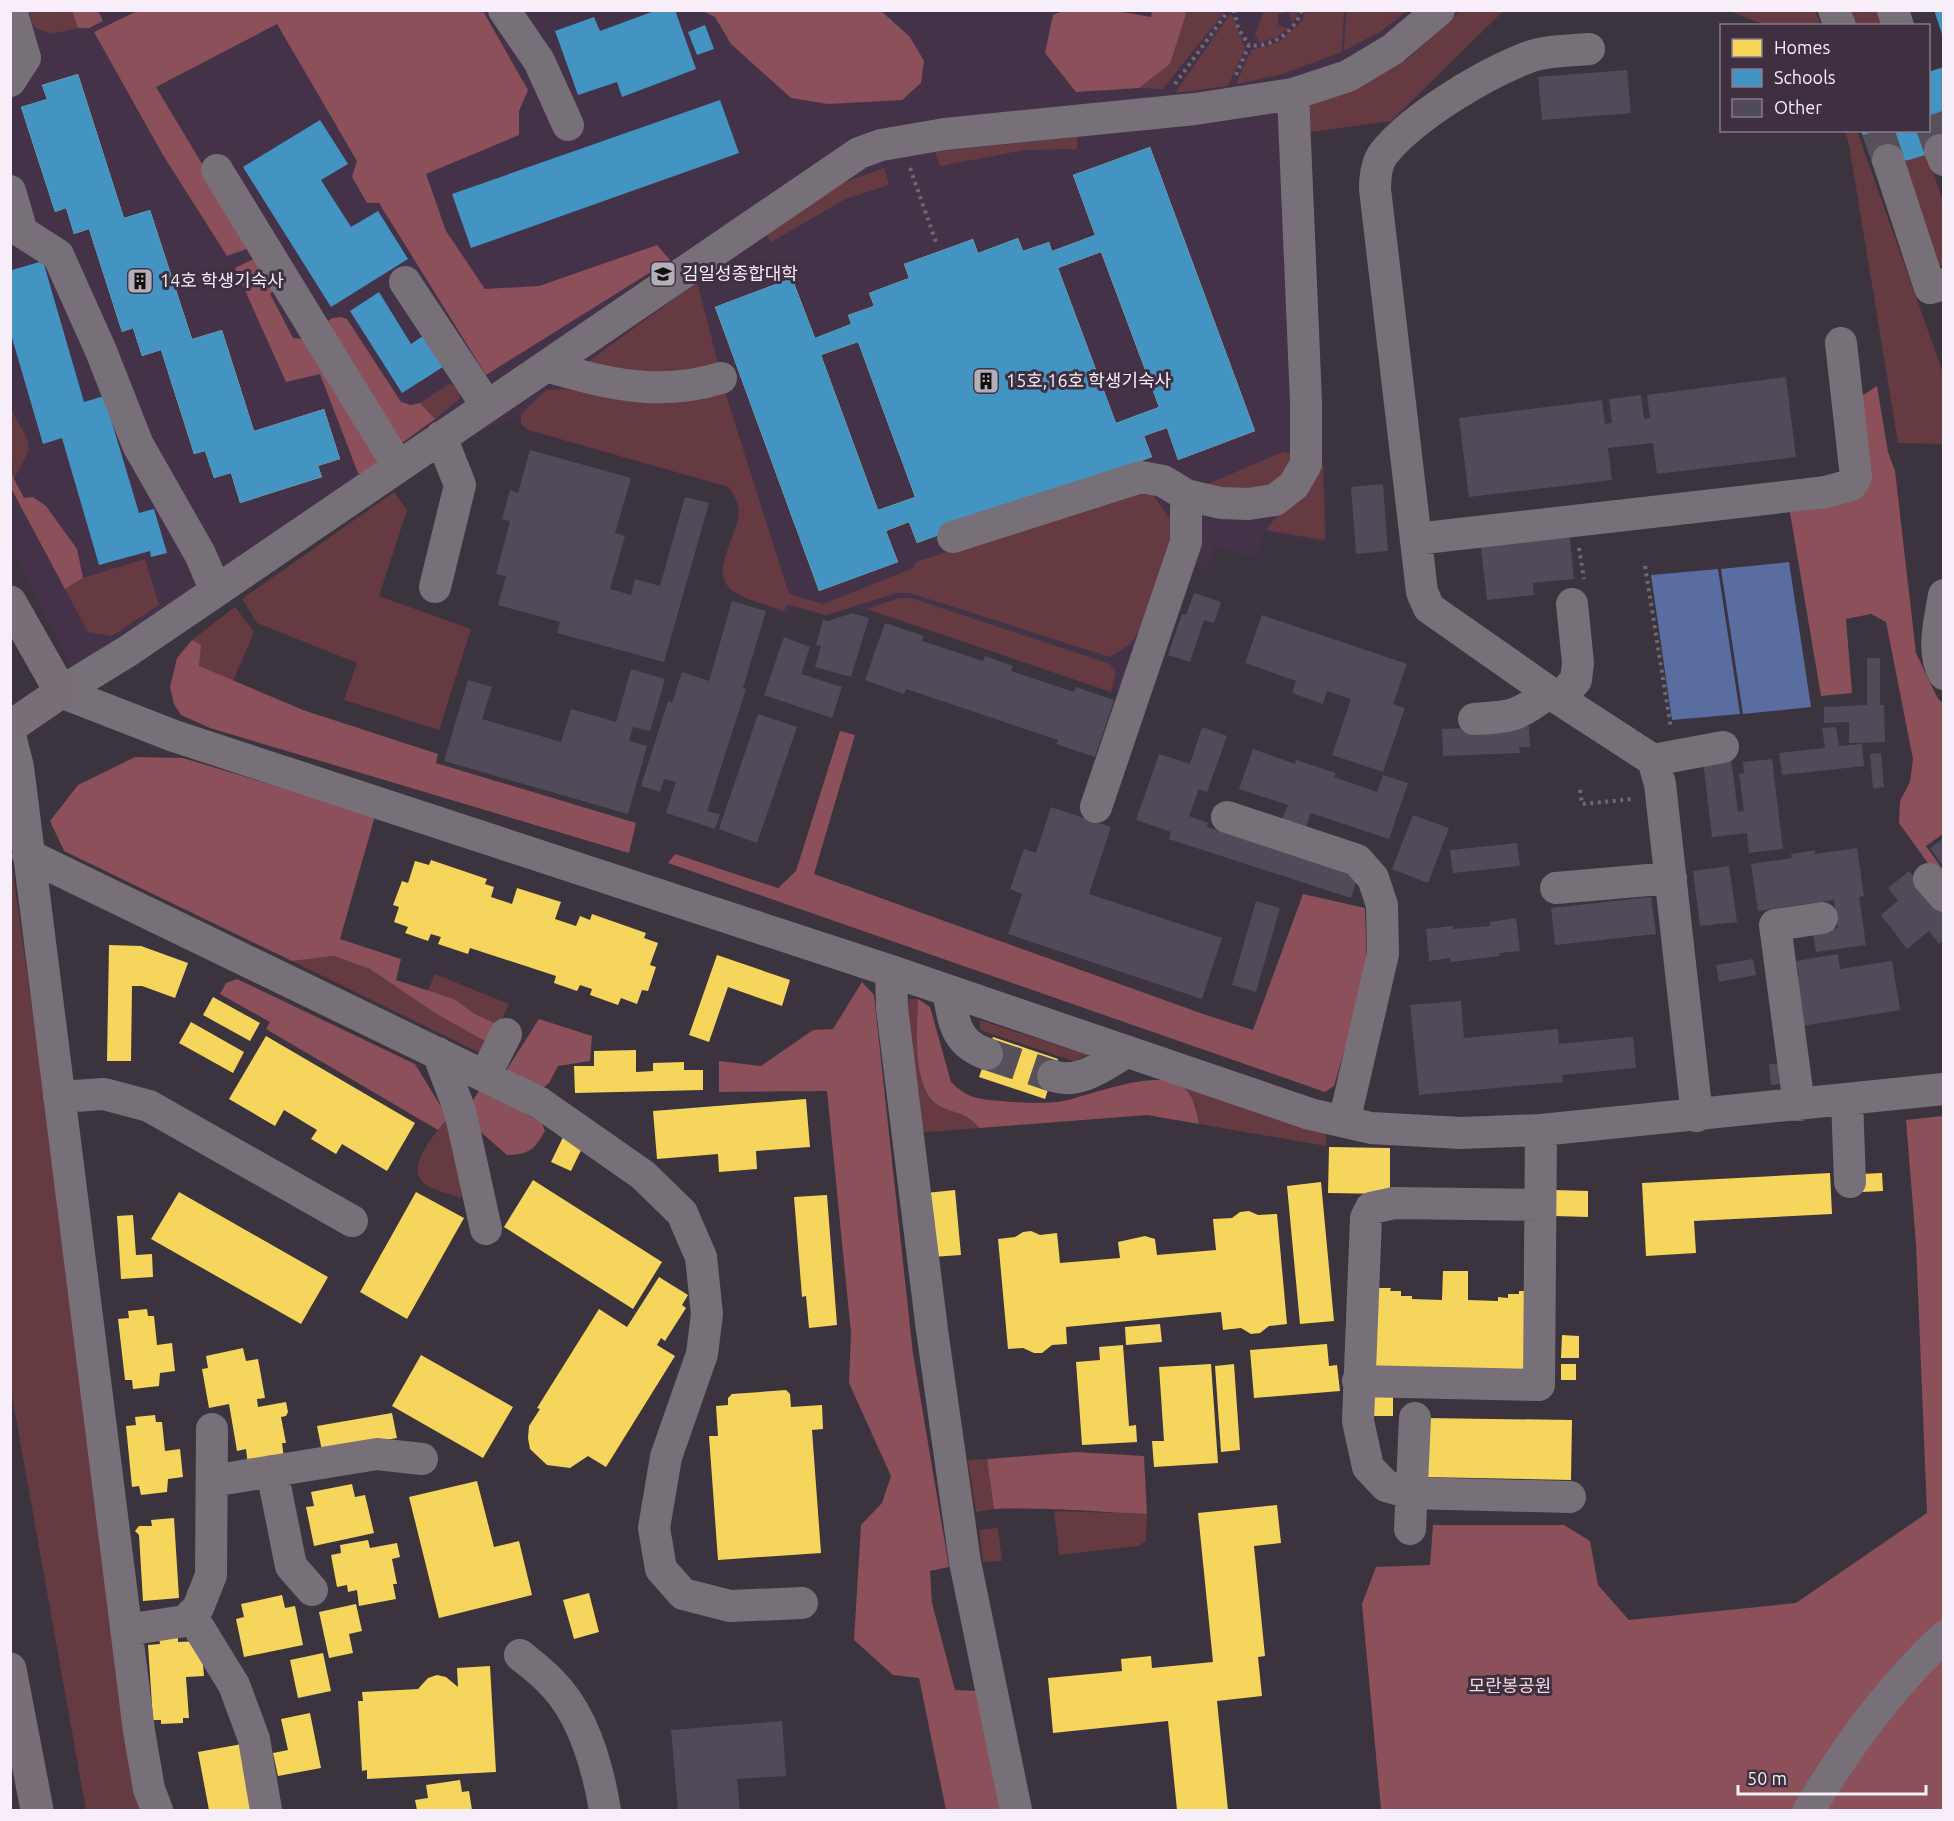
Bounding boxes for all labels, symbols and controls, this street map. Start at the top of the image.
legend [1720,24,1930,132]
text: Homes [1774,37,1831,57]
text: Schools [1774,67,1836,87]
text: Other [1774,97,1822,117]
school or university icon: 김일성종합대학 [648,259,678,289]
place label: 김일성종합대학 [682,263,798,283]
building icon: 14호 학생기숙사 [125,266,155,296]
place label: 14호 학생기숙사 [160,270,284,290]
building icon: 15호,16호 학생기숙사 [971,366,1001,396]
place label: 15호,16호 학생기숙사 [1006,370,1172,390]
park label: 모란봉공원 [1469,1675,1551,1695]
scale bar [1738,1758,1926,1796]
text: 50 m [1747,1768,1787,1788]

